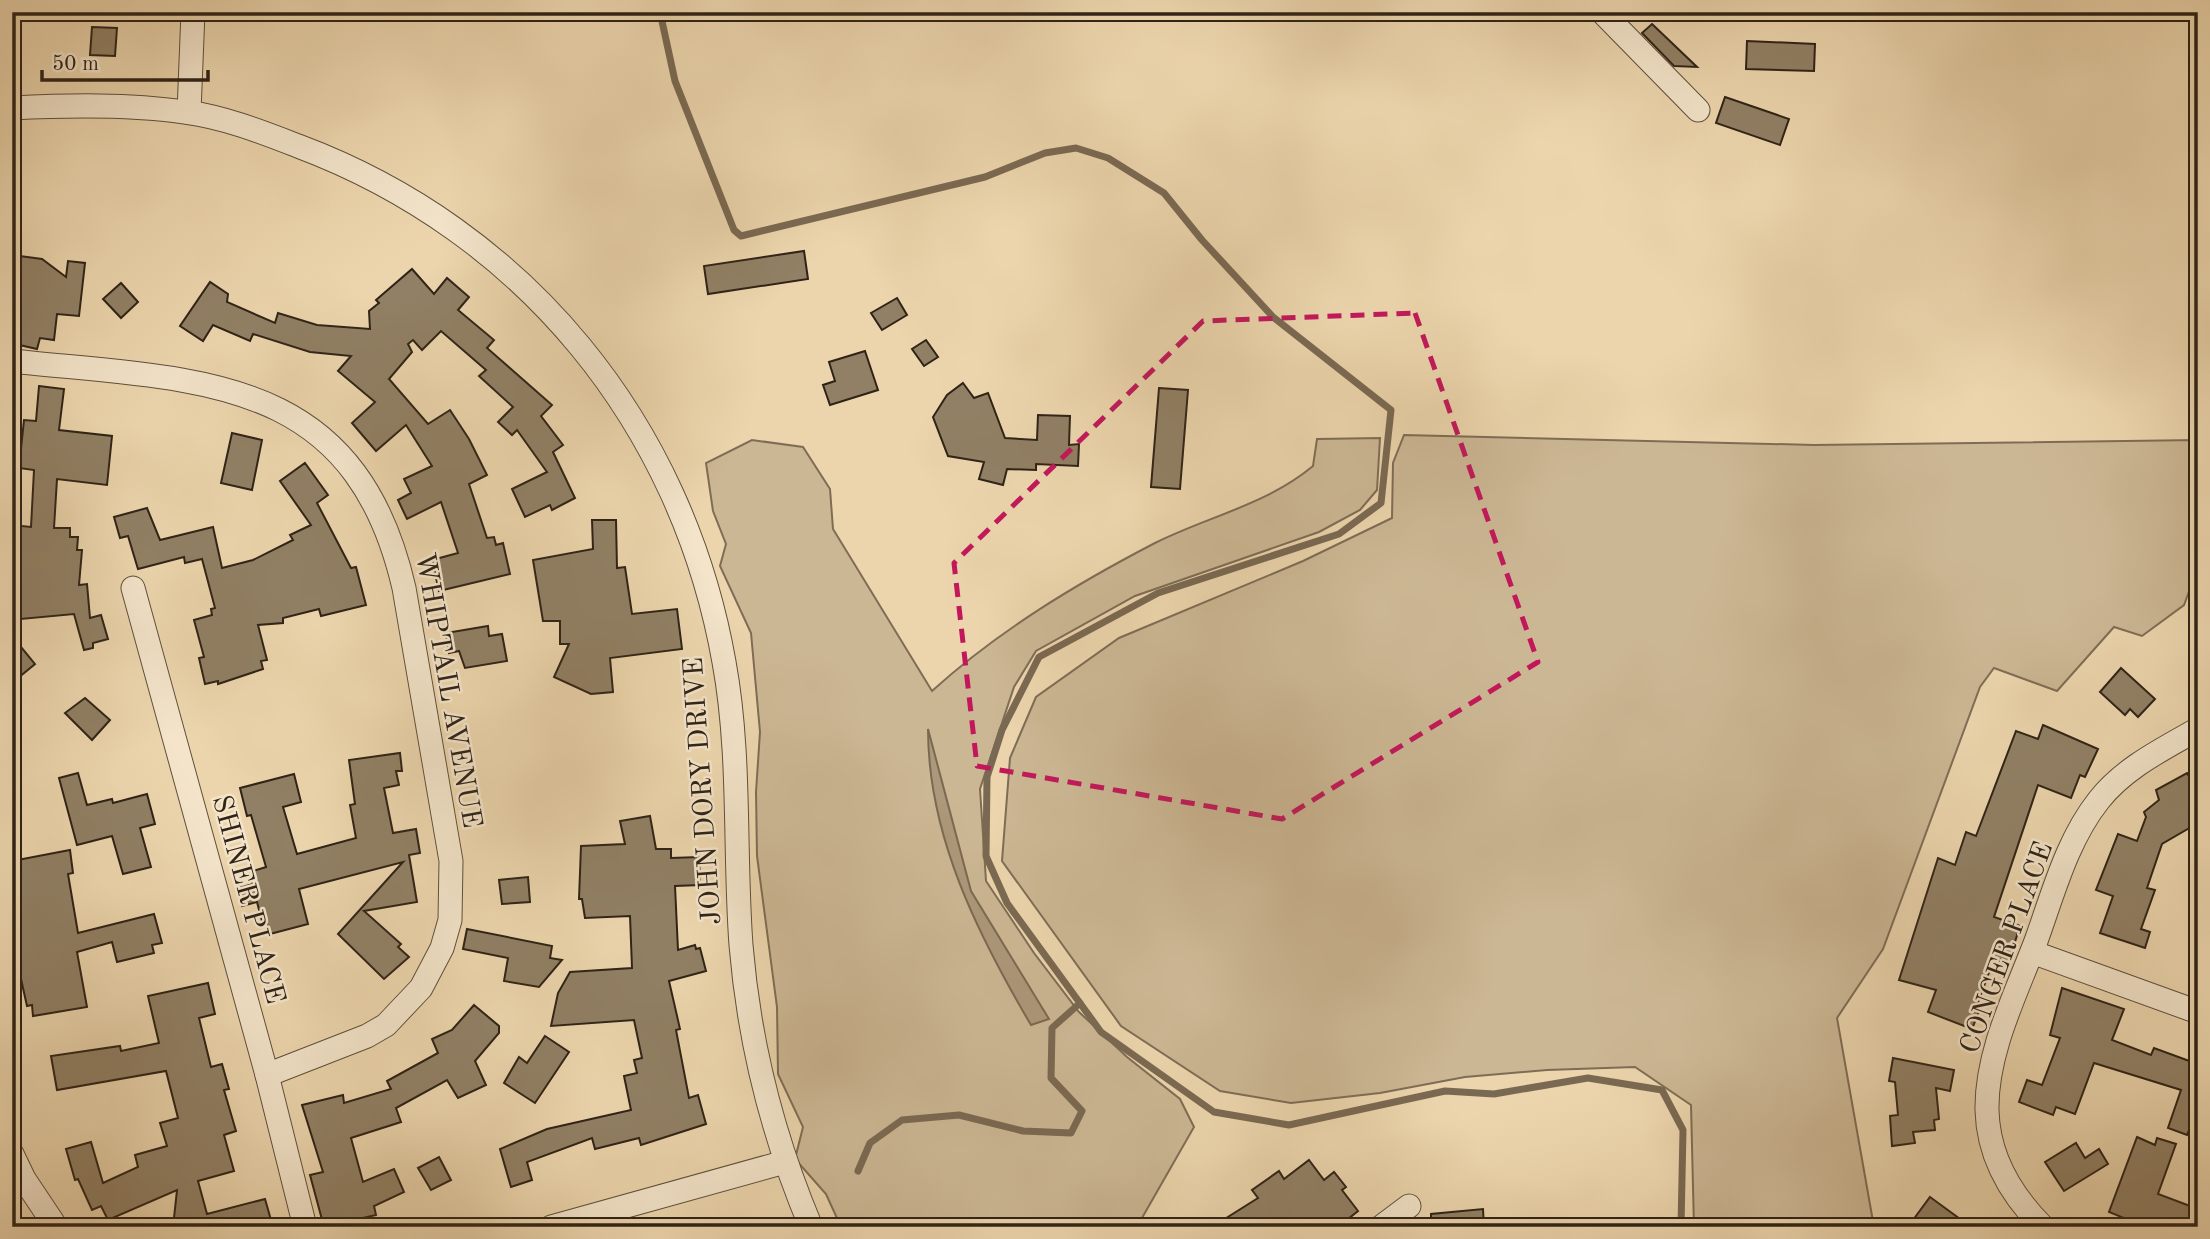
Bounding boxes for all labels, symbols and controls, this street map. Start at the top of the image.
scale bar [42,38,208,82]
text: 50 m [52,54,99,75]
street label: WHIPTAIL AVENUE [409,551,485,830]
street label: JOHN DORY DRIVE [681,656,727,926]
street label: SHINER PLACE [206,792,288,1007]
street label: CONGER PLACE [1956,838,2059,1058]

